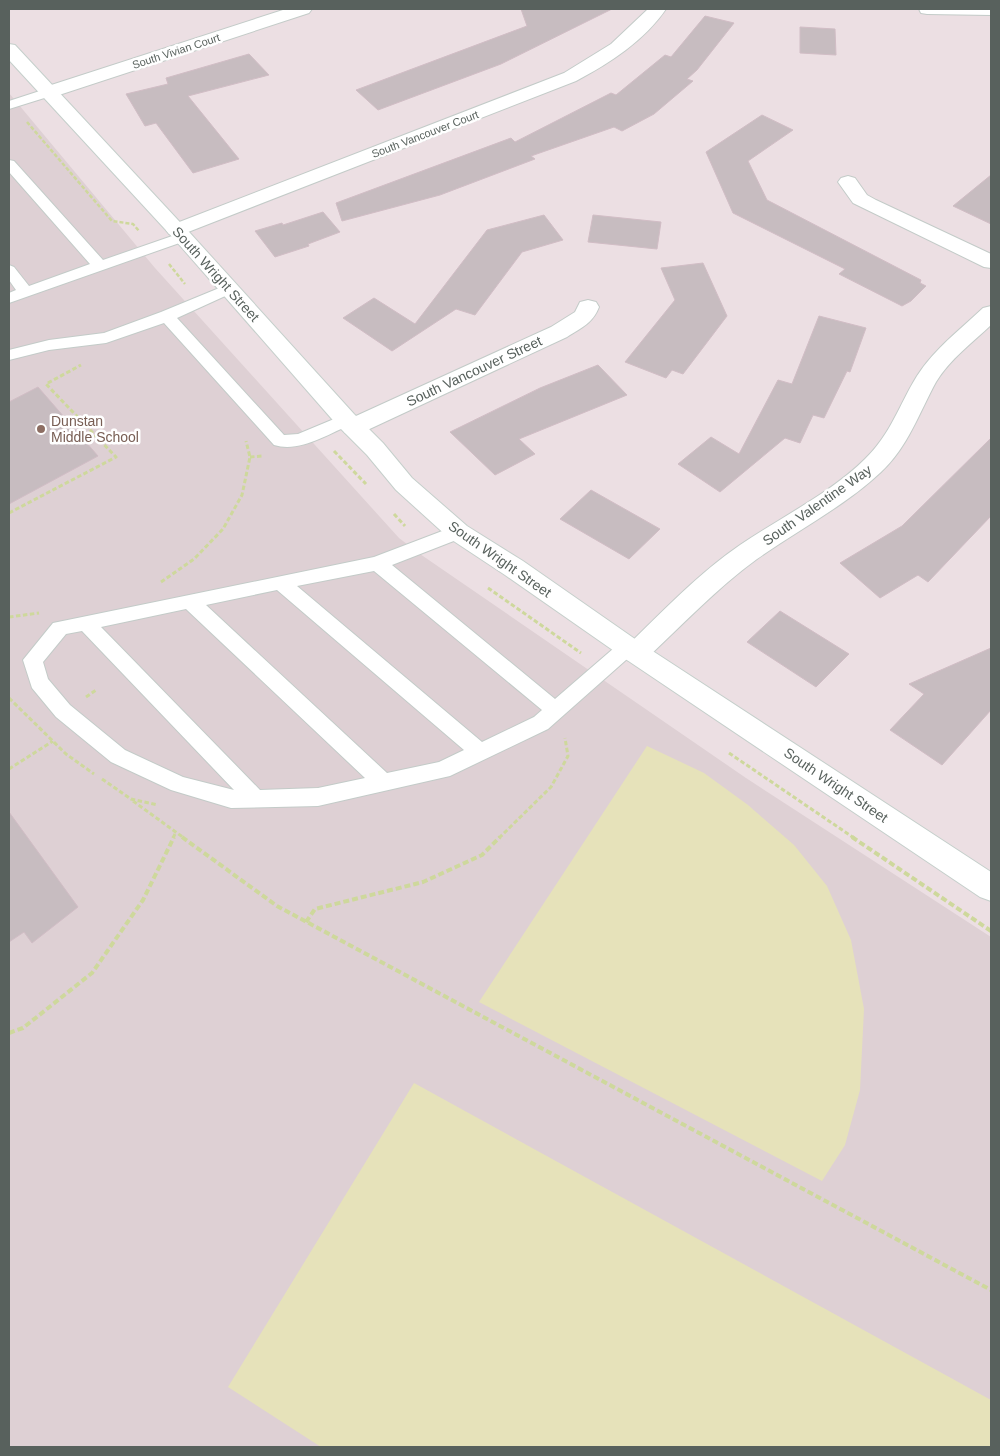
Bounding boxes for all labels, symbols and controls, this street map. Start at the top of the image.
street label: South Vivian Court [131,31,221,71]
street label: South Vancouver Court [370,108,480,160]
street label: South Wright Street [169,223,263,325]
street label: South Vancouver Street [404,333,544,409]
place label: Dunstan Middle School [51,413,139,445]
marker: Dunstan Middle School [35,423,47,435]
street label: South Valentine Way [759,461,875,549]
street label: South Wright Street [445,517,555,601]
street label: South Wright Street [781,744,891,826]

